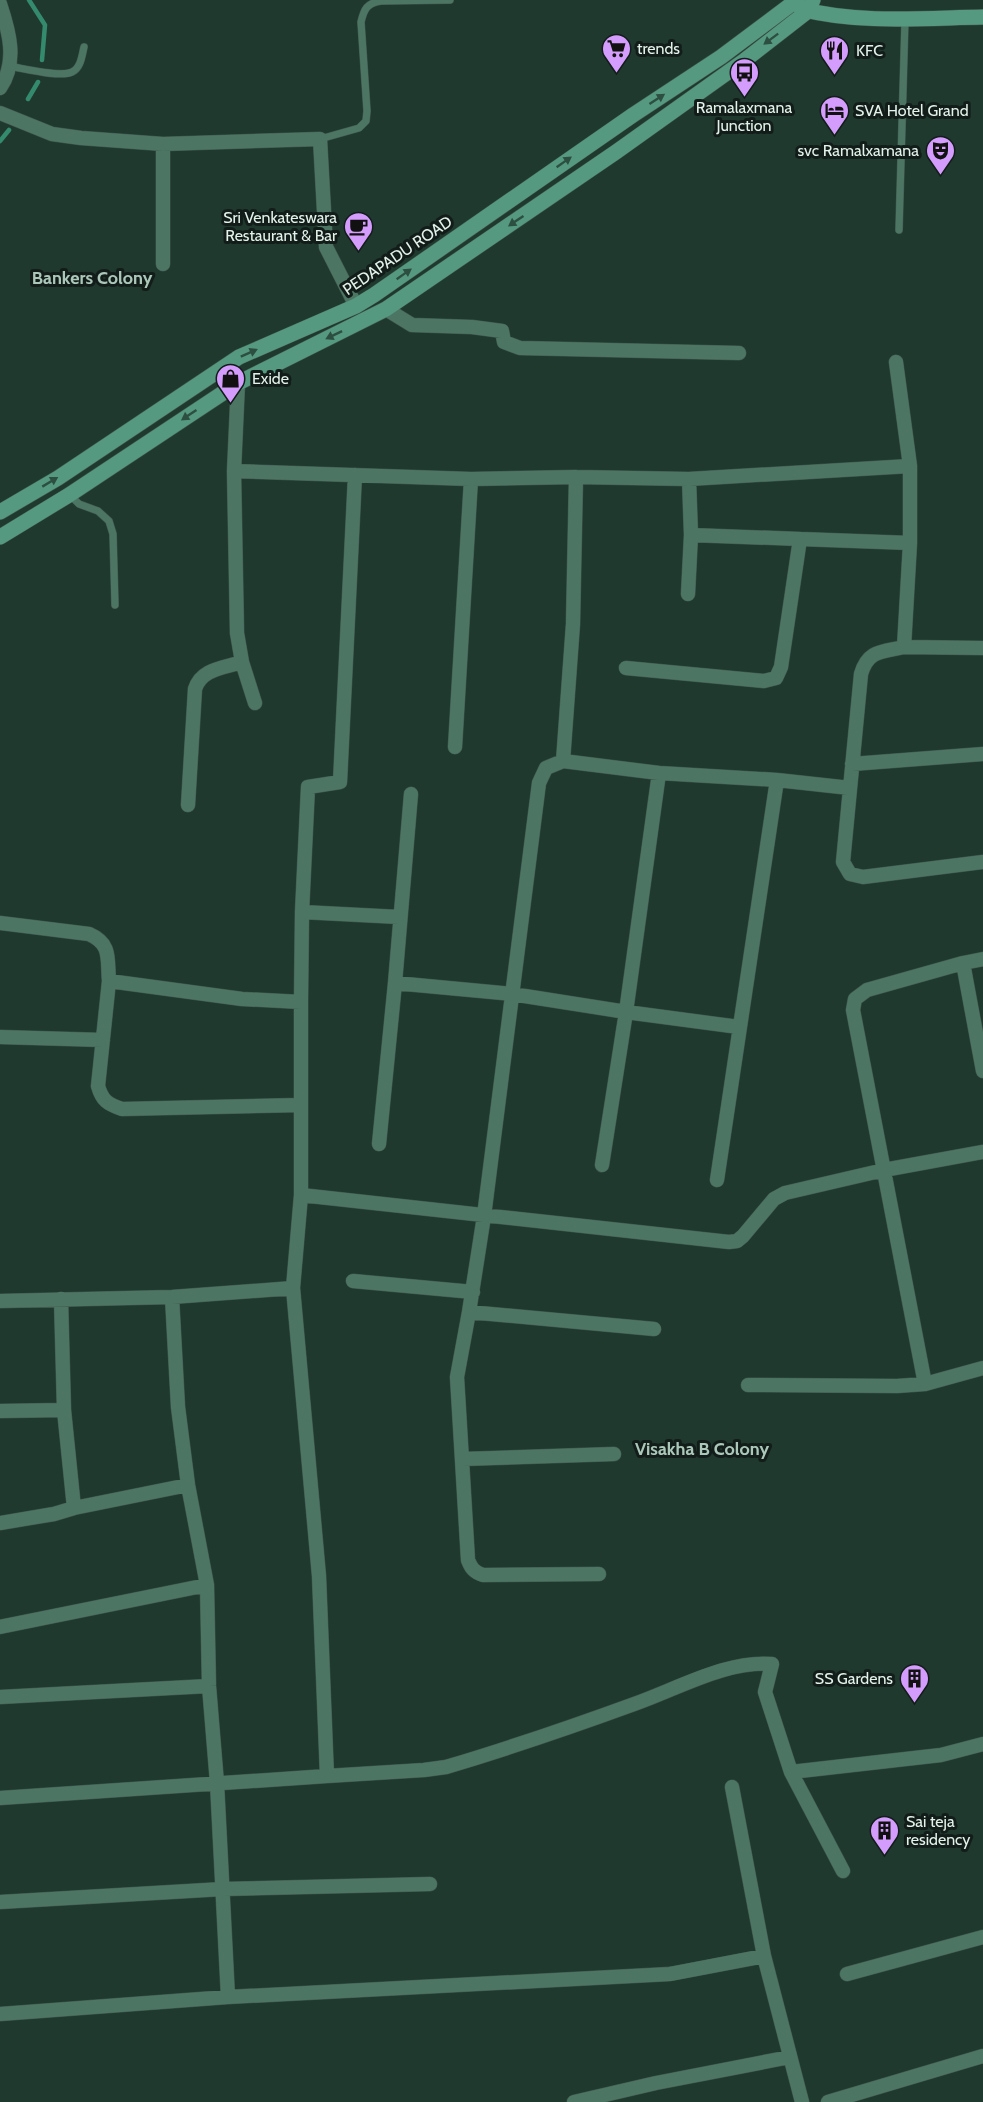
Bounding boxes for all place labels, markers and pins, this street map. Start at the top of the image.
supermarket icon: trends [600,32,632,74]
restaurant icon: KFC [819,34,851,76]
place label: trends [637,39,680,58]
place label: KFC [856,41,883,60]
bus stop icon: Ramalaxmana Junction [728,56,760,98]
hotel icon: SVA Hotel Grand [818,94,850,136]
place label: Ramalaxmana Junction [696,98,792,135]
place label: SVA Hotel Grand [855,101,969,120]
theatre icon: svc Ramalxamana [924,134,956,176]
place label: svc Ramalxamana [798,141,919,160]
place label: Sri Venkateswara Restaurant & Bar [223,208,338,245]
cafe icon: Sri Venkateswara Restaurant & Bar [342,210,374,252]
shop icon: Exide [215,362,247,404]
place label: Exide [252,369,289,388]
building icon: SS Gardens [898,1662,930,1704]
place label: SS Gardens [815,1669,893,1688]
place label: Sai teja residency [906,1812,970,1849]
building icon: Sai teja residency [869,1814,901,1856]

